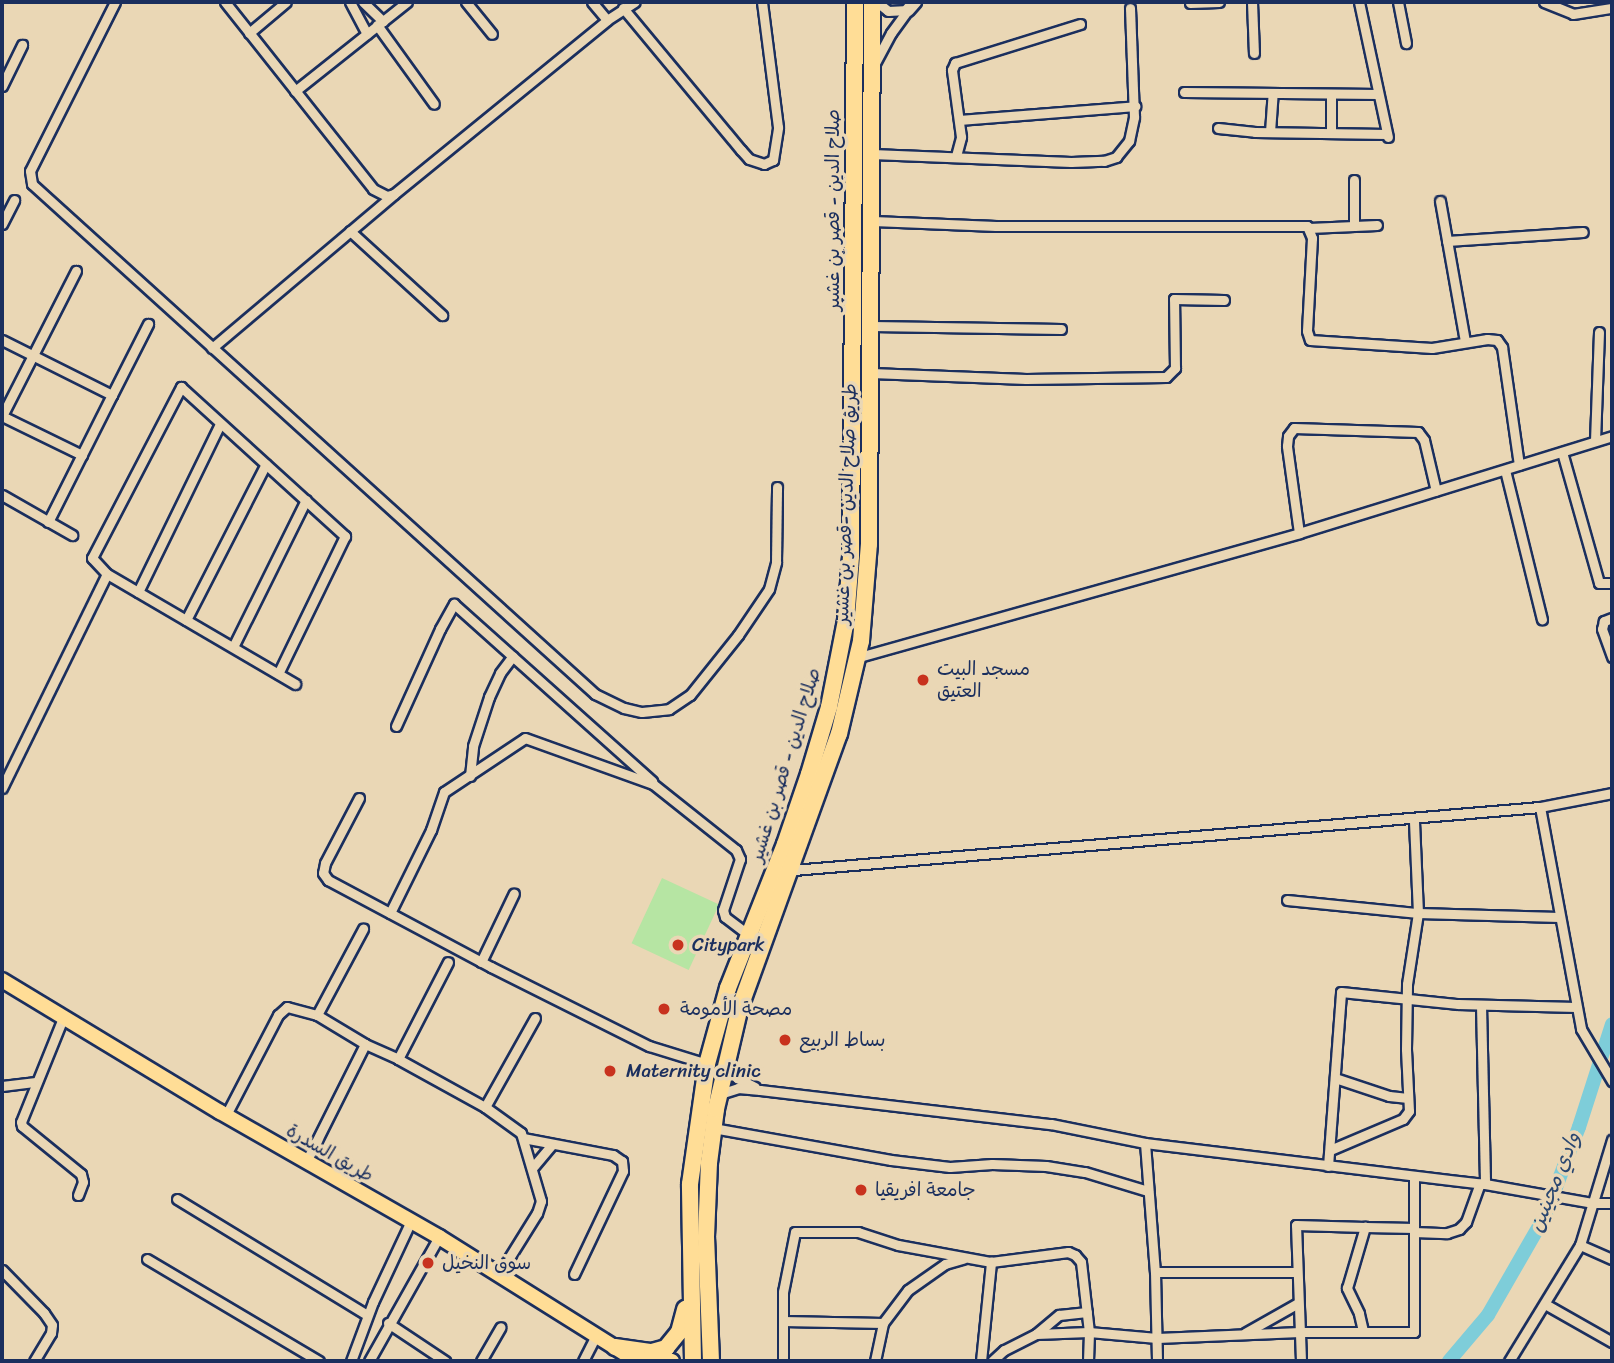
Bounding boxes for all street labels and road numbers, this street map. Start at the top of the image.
street label: صلاح الدين - قصر بن غشير [822,109,844,311]
street label: طريق صلاح الدين -قصر بن غشير [830,383,862,625]
street label: صلاح الدين - قصر بن غشير [745,665,825,865]
street label: طريق السدرة [282,1119,378,1187]

